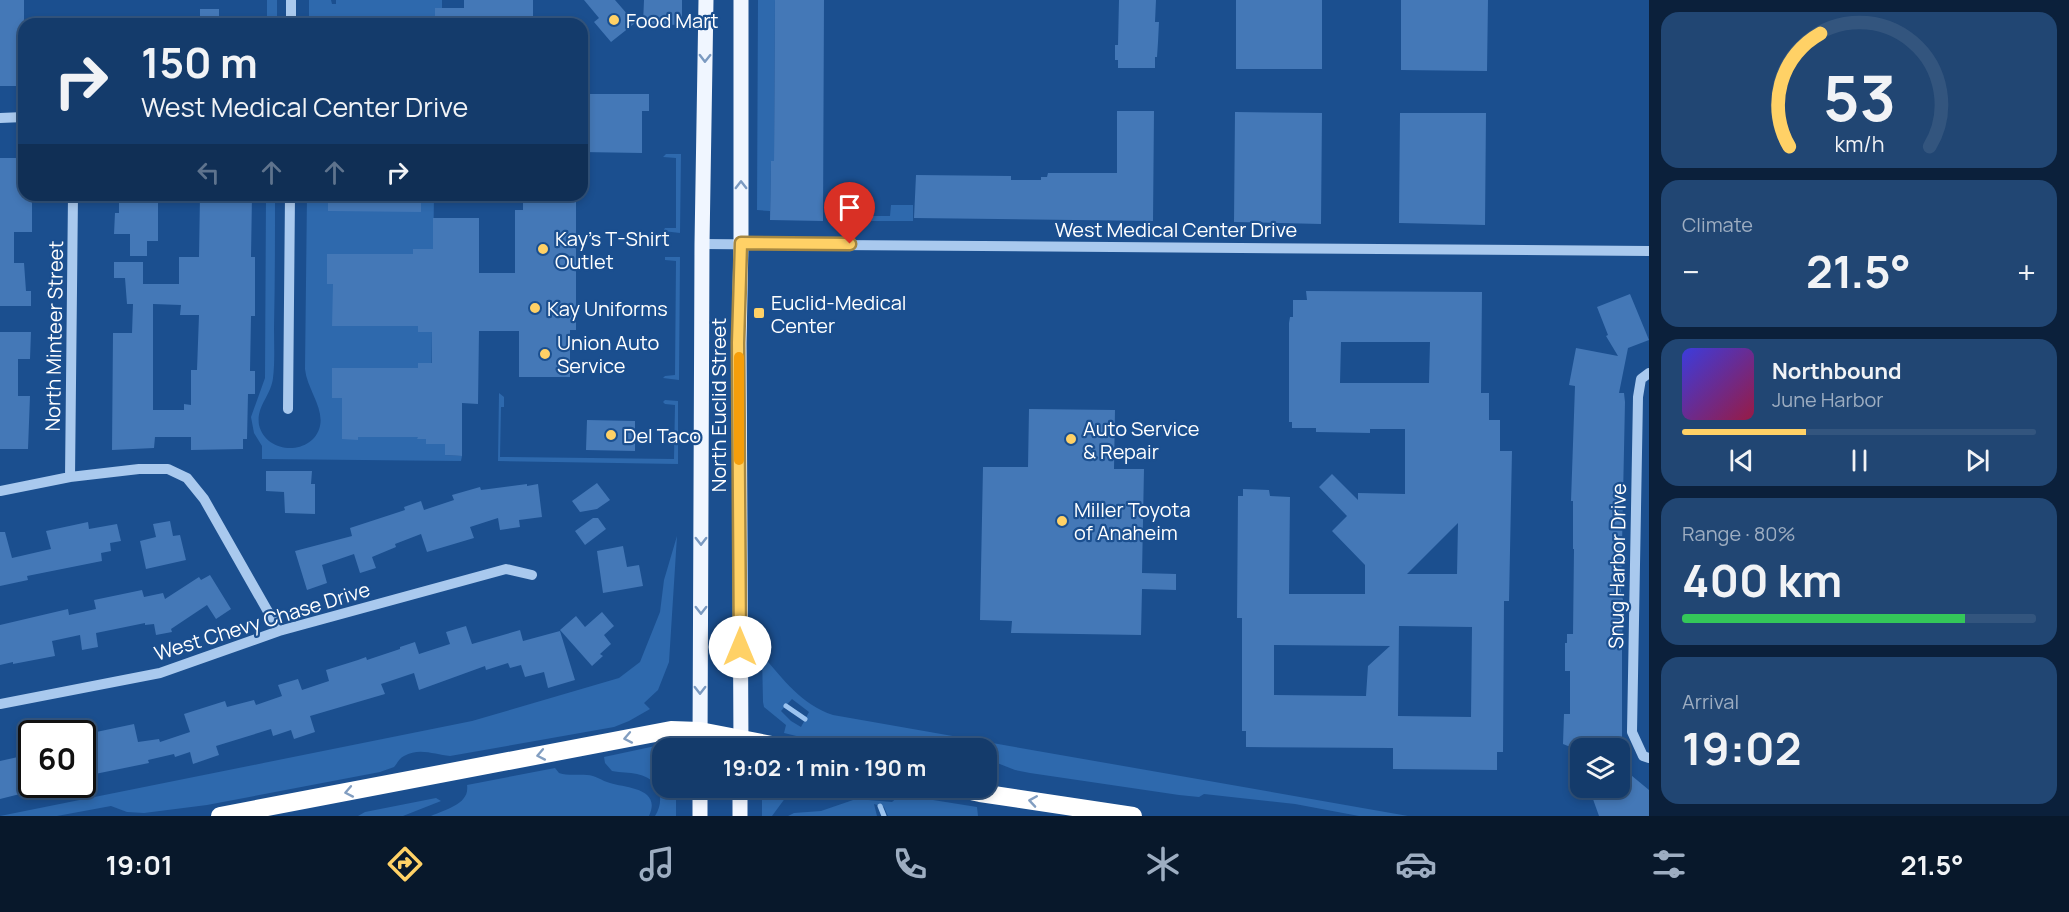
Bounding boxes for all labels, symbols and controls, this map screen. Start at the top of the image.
place label: Food Mart [626,7,718,34]
marker: Food Mart [607,13,621,27]
text: 150 m [141,33,258,91]
icon: right [42,42,120,120]
one-way arrow [699,54,711,63]
text: 53 [1823,54,1895,140]
text: West Medical Center Drive [141,88,468,125]
text: km/h [1834,129,1884,158]
icon: left [192,156,225,189]
icon: ahead [255,156,288,189]
icon: ahead [318,156,351,189]
icon: right [381,156,414,189]
one-way arrow [735,180,747,189]
pin [824,182,875,244]
icon: arrive [833,191,866,224]
text: Climate [1682,211,1753,238]
street label: West Medical Center Drive [1055,216,1297,243]
place label: Kay's T-Shirt Outlet [555,225,670,275]
street label: North Minteer Street [39,240,69,432]
text: 21.5° [1806,240,1911,302]
marker: Kay's T-Shirt Outlet [536,242,550,256]
text: − [1682,249,1700,294]
text: + [2017,249,2036,294]
place label: Euclid-Medical Center [771,289,906,339]
place label: Kay Uniforms [547,295,668,322]
marker: Kay Uniforms [528,301,542,315]
marker: Euclid-Medical Center [752,306,766,320]
street label: North Euclid Street [705,318,732,492]
place label: Union Auto Service [557,329,659,379]
marker: Union Auto Service [538,347,552,361]
text: Northbound [1772,356,1902,386]
text: June Harbor [1772,386,1884,413]
place label: Auto Service & Repair [1083,415,1200,465]
place label: Del Taco [623,422,701,449]
marker: Del Taco [604,428,618,442]
marker: Auto Service & Repair [1064,432,1078,446]
icon: previous [1725,444,1758,477]
icon: pause [1843,444,1876,477]
icon: next [1961,444,1994,477]
street label: Snug Harbor Drive [1602,483,1632,649]
place label: Miller Toyota of Anaheim [1074,496,1191,546]
marker: Miller Toyota of Anaheim [1055,514,1069,528]
text: Range · 80% [1682,520,1796,547]
one-way arrow [695,536,707,545]
text: 400 km [1682,549,1842,611]
street label: West Chevy Chase Drive [151,575,373,667]
one-way arrow [695,606,707,615]
position arrow [708,615,772,679]
one-way arrow [694,686,706,695]
text: Arrival [1682,688,1739,715]
text: 19:02 [1682,717,1802,779]
speed limit sign: 60 [18,720,96,798]
one-way arrow [624,731,634,744]
map controls [1570,738,1630,798]
button: layers [1570,738,1630,798]
one-way arrow [536,748,546,761]
text: 19:02 · 1 min · 190 m [723,753,926,783]
one-way arrow [345,785,355,798]
one-way arrow [1029,796,1038,808]
icon: directions [384,843,426,885]
icon: music [636,843,678,885]
icon: phone [889,843,931,885]
icon: climate [1142,843,1184,885]
icon: car [1395,843,1437,885]
icon: filters [1648,843,1690,885]
text: 19:01 [105,846,173,883]
text: 21.5° [1901,846,1964,883]

